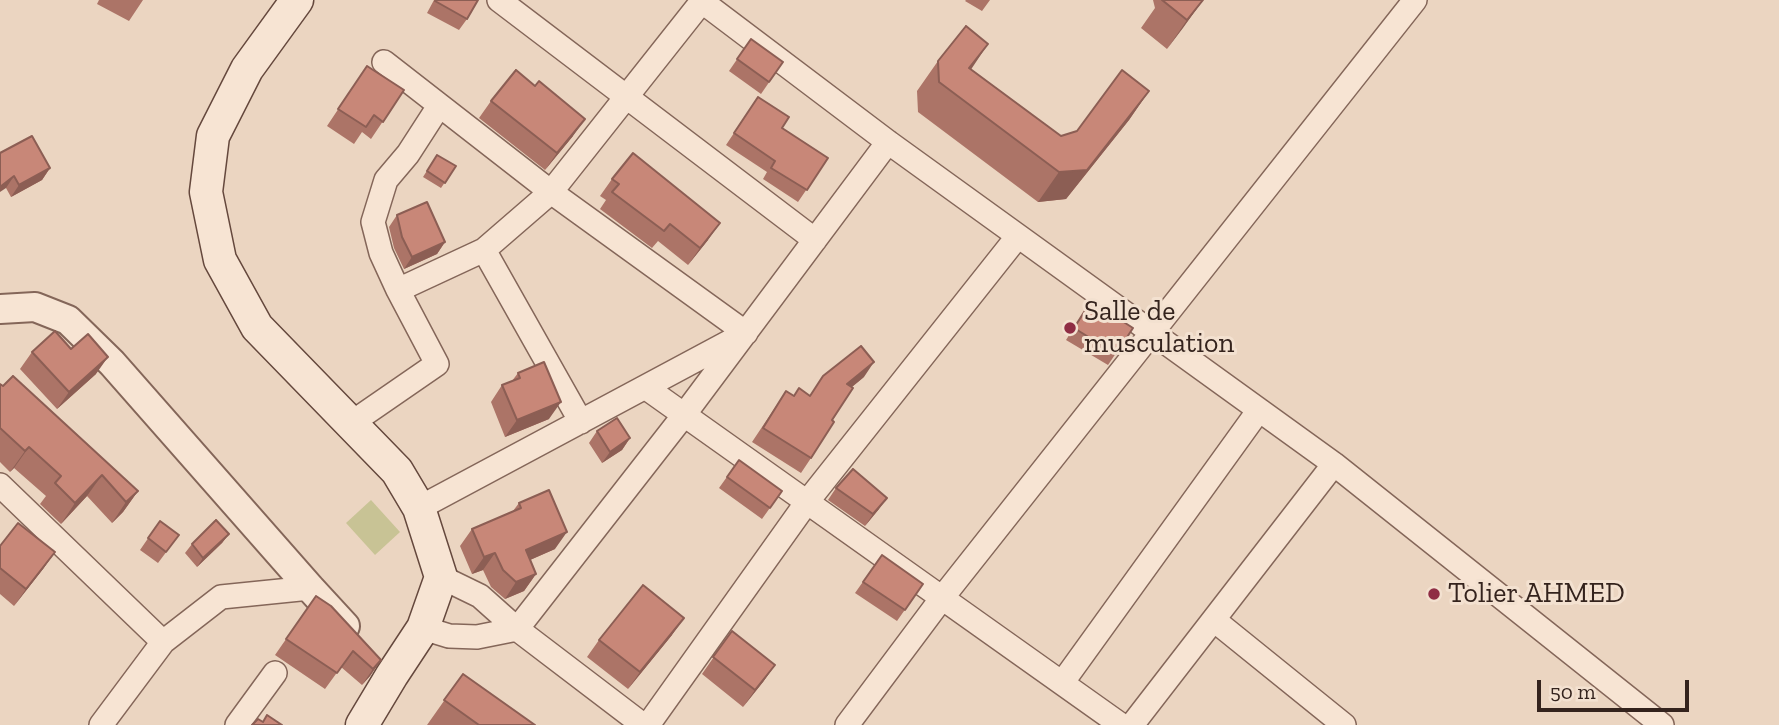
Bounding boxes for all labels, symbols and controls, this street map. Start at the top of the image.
place label: Salle de musculation [1084,295,1234,361]
marker: Salle de musculation [1062,320,1078,336]
place label: Tolier AHMED [1448,577,1625,611]
marker: Tolier AHMED [1426,586,1442,602]
scale bar [1541,666,1693,710]
text: 50 m [1550,679,1596,704]

